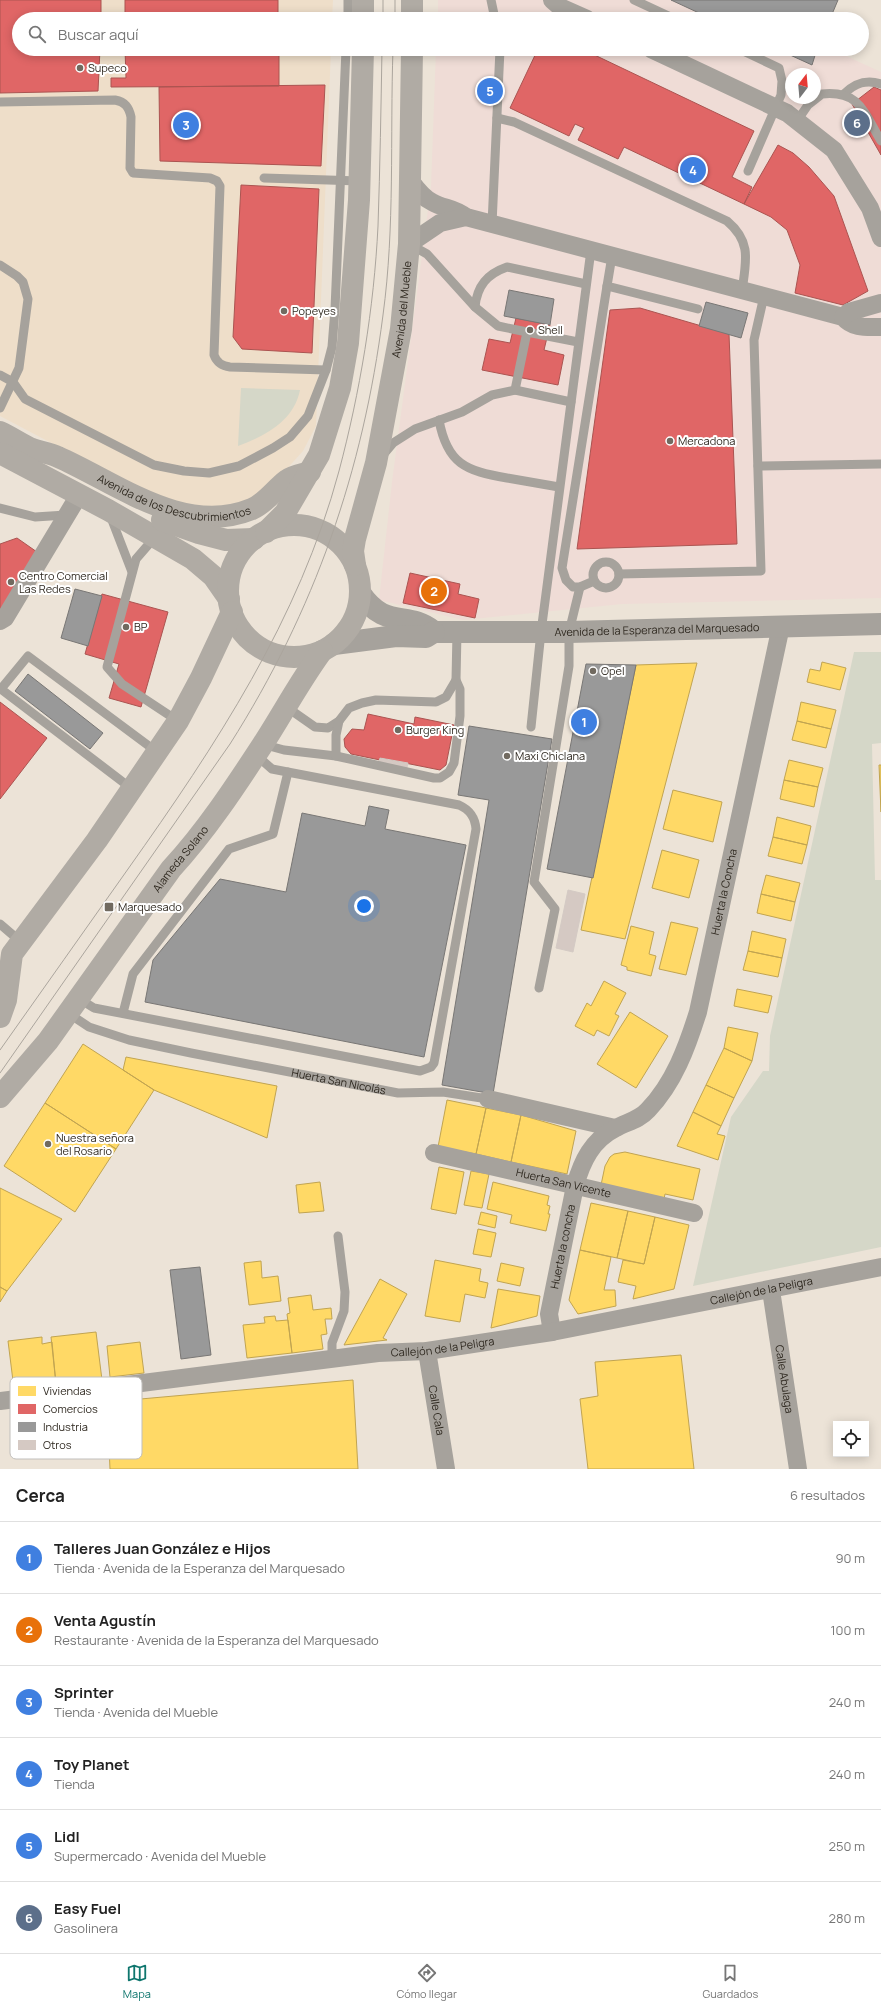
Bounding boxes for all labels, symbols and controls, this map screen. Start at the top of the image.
search box [12,12,869,56]
icon: search [26,23,48,45]
text: Buscar aquí [58,24,139,45]
place label: Supeco [88,60,127,75]
marker: Supeco [75,63,85,73]
north arrow [785,68,821,104]
pin: 5 [477,76,503,106]
pin: 6 [844,108,870,138]
pin: 3 [173,110,199,140]
pin: 4 [680,155,706,185]
street label: Avenida del Mueble [388,260,414,359]
place label: Popeyes [292,303,336,318]
marker: Popeyes [279,306,289,316]
place label: Shell [538,322,563,337]
marker: Shell [525,325,535,335]
place label: Mercadona [678,433,735,448]
marker: Mercadona [665,436,675,446]
street label: Avenida de los Descubrimientos [95,470,253,524]
place label: Centro Comercial Las Redes [19,568,108,596]
pin: 2 [421,576,447,606]
marker: Centro Comercial Las Redes [6,577,16,587]
place label: BP [134,619,148,634]
street label: Avenida de la Esperanza del Marquesado [554,619,760,639]
marker: BP [121,622,131,632]
place label: Opel [601,663,624,678]
marker: Opel [588,666,598,676]
pin: 1 [571,707,597,737]
place label: Burger King [406,722,464,737]
marker: Burger King [393,725,403,735]
place label: Maxi Chiclana [515,748,585,763]
marker: Maxi Chiclana [502,751,512,761]
street label: Alameda Solano [149,822,212,895]
street label: Huerta la Concha [707,847,740,936]
your location [354,896,374,916]
place label: Marquesado [118,899,182,914]
marker: Marquesado [103,901,115,913]
street label: Huerta San Nicolás [290,1065,387,1098]
place label: Nuestra señora del Rosario [56,1130,134,1158]
marker: Nuestra señora del Rosario [43,1139,53,1149]
street label: Huerta San Vicente [515,1164,613,1201]
street label: Huerta la concha [546,1203,578,1290]
street label: Callejón de la Peligra [709,1273,814,1308]
street label: Callejón de la Peligra [390,1333,495,1359]
street label: Calle Abulaga [772,1344,797,1414]
legend [10,1377,142,1459]
text: Viviendas [43,1383,92,1398]
street label: Calle Cala [426,1384,448,1436]
text: Comercios [43,1401,98,1416]
text: Industria [43,1419,88,1434]
map controls [833,1421,869,1457]
button: locate [833,1421,869,1457]
text: Otros [43,1437,72,1452]
text: Cerca [16,1484,65,1507]
text: 6 resultados [790,1486,865,1504]
text: Talleres Juan González e Hijos [54,1538,271,1559]
text: 1 [26,1549,32,1567]
text: 90 m [835,1549,865,1567]
text: Tienda · Avenida de la Esperanza del Marquesado [54,1559,345,1577]
text: Venta Agustín [54,1610,156,1631]
text: 2 [25,1621,33,1639]
text: 100 m [830,1621,865,1639]
text: Restaurante · Avenida de la Esperanza del Marquesado [54,1631,379,1649]
text: Sprinter [54,1682,114,1703]
text: 3 [25,1693,33,1711]
text: 240 m [829,1693,865,1711]
text: Tienda · Avenida del Mueble [54,1703,218,1721]
text: Toy Planet [54,1754,129,1775]
text: 4 [25,1765,33,1783]
text: 240 m [829,1765,865,1783]
text: Tienda [54,1775,95,1793]
text: Lidl [54,1826,80,1847]
text: 5 [25,1837,33,1855]
text: 250 m [829,1837,865,1855]
text: Supermercado · Avenida del Mueble [54,1847,266,1865]
text: Easy Fuel [54,1898,121,1919]
text: 6 [25,1909,33,1927]
text: 280 m [828,1909,865,1927]
text: Gasolinera [54,1919,118,1937]
tab: Mapa [123,1962,151,2001]
tab: Cómo llegar [396,1962,457,2001]
tab: Guardados [703,1962,758,2001]

